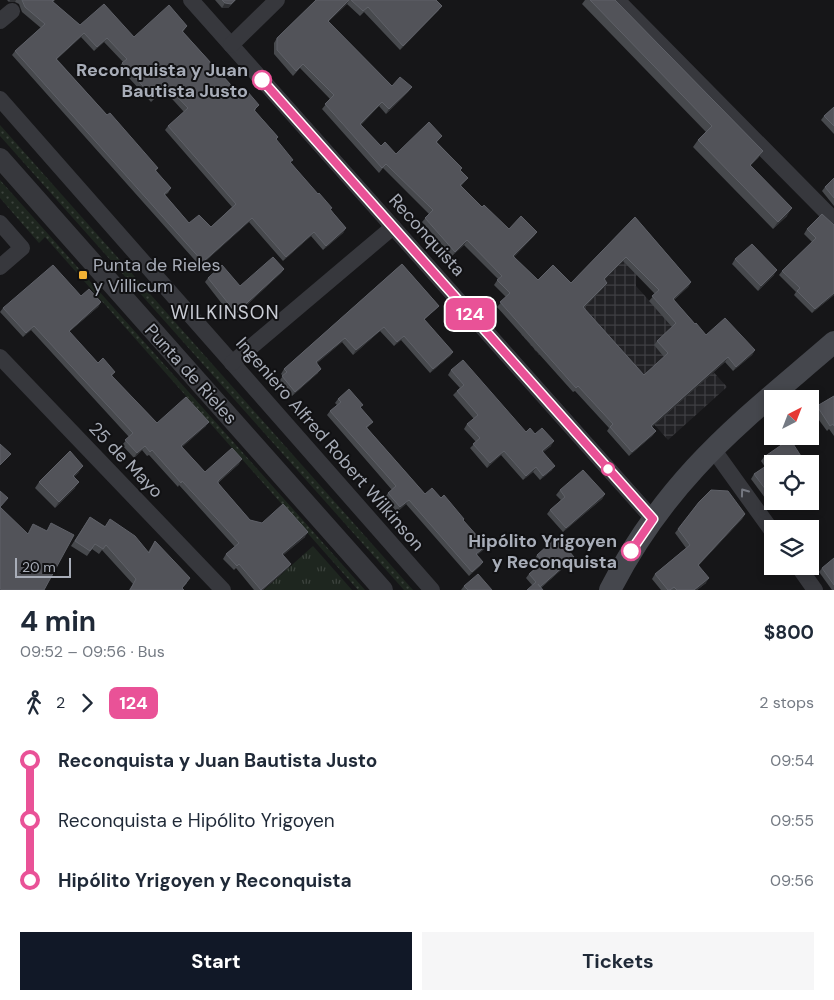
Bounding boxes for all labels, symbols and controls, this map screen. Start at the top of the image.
place label: Reconquista y Juan Bautista Justo [76,58,248,103]
marker: Reconquista y Juan Bautista Justo [252,70,272,90]
street label: Reconquista [384,189,470,281]
place label: Punta de Rieles y Villicum [93,253,221,298]
marker: Punta de Rieles y Villicum [77,269,89,281]
line badge: 124 [441,298,499,330]
district label: WILKINSON [170,300,280,325]
text: 124 [456,302,484,326]
street label: Punta de Rieles [139,319,243,429]
street label: Ingeniero Alfred Robert Wilkinson [230,332,430,556]
north arrow [764,390,819,445]
map controls [764,390,819,575]
street label: 25 de Mayo [84,417,168,503]
button: locate [764,455,819,510]
unlabelled marker [601,462,615,476]
one-way arrow [741,488,750,498]
button: layers [764,520,819,575]
place label: Hipólito Yrigoyen y Reconquista [468,529,617,574]
marker: Hipólito Yrigoyen y Reconquista [621,541,641,561]
scale bar [15,555,71,578]
text: 20 m [22,558,56,576]
text: 4 min [20,603,96,640]
text: $800 [764,620,814,645]
text: 09:52 – 09:56 · Bus [20,641,165,662]
icon: walk [20,689,48,717]
icon: forward [73,689,101,717]
text: 124 [119,691,148,715]
text: 2 [56,692,65,713]
text: 2 stops [759,692,814,713]
text: Reconquista y Juan Bautista Justo [58,748,377,773]
text: 09:54 [770,750,814,771]
text: Reconquista e Hipólito Yrigoyen [58,808,335,833]
text: 09:55 [770,810,814,831]
text: Hipólito Yrigoyen y Reconquista [58,868,352,893]
text: 09:56 [770,870,814,891]
button: Start [20,932,412,990]
button: Tickets [422,932,814,990]

